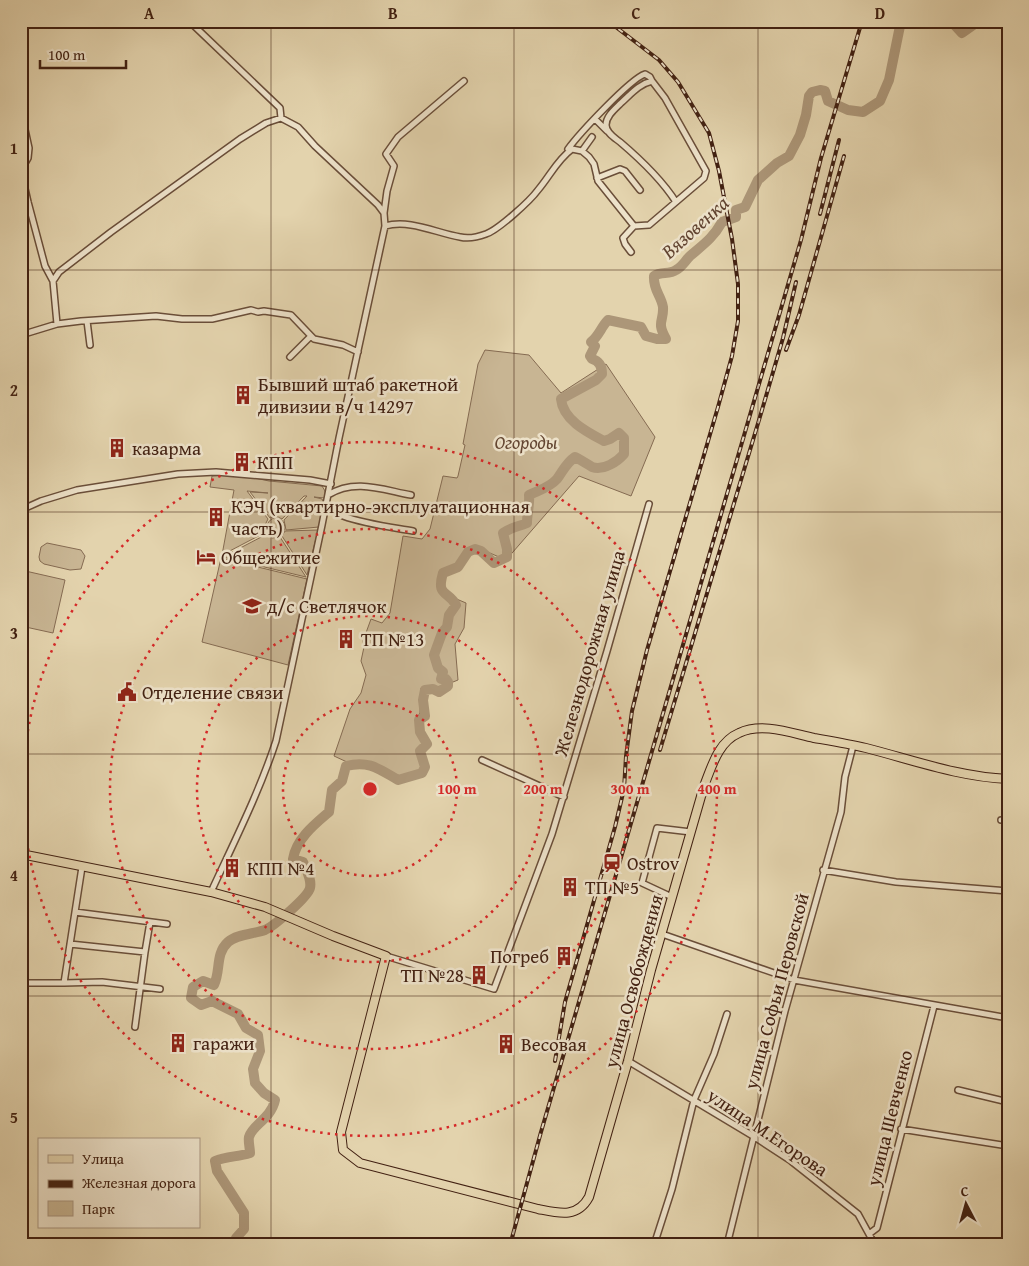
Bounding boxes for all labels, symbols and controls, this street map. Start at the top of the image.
text: A [144,1,155,25]
text: B [388,1,398,25]
text: C [631,1,641,25]
text: D [875,1,885,25]
scale bar [40,38,126,70]
text: 100 m [48,44,86,65]
text: 1 [10,136,18,160]
water label: Вязовенка [654,188,735,266]
place label: Бывший штаб ракетной дивизии в/ч 14297 [258,370,458,420]
text: 2 [10,378,18,402]
building icon: Бывший штаб ракетной дивизии в/ч 14297 [232,384,254,406]
park label: Огороды [494,428,558,456]
place label: казарма [132,434,201,462]
building icon: казарма [106,437,128,459]
place label: КПП [257,448,293,476]
building icon: КПП [231,451,253,473]
place label: КЭЧ (квартирно-эксплуатационная часть) [231,492,530,542]
building icon: КЭЧ (квартирно-эксплуатационная часть) [205,506,227,528]
place label: Общежитие [221,543,321,571]
hotel icon: Общежитие [195,546,217,568]
street label: Железнодорожная улица [546,547,632,760]
place label: д/с Светлячок [267,592,387,620]
school or university icon: д/с Светлячок [241,595,263,617]
text: 3 [10,621,18,645]
place label: ТП №13 [361,625,424,653]
building icon: ТП №13 [335,628,357,650]
place label: Отделение связи [142,678,284,706]
public building icon: Отделение связи [116,681,138,703]
text: 100 m [437,778,477,799]
text: 200 m [523,778,563,799]
text: 300 m [610,778,650,799]
text: 400 m [697,778,737,799]
centre of rings [361,780,379,798]
place label: Ostrov [627,849,680,877]
station icon: Ostrov [601,852,623,874]
place label: КПП №4 [247,854,314,882]
building icon: КПП №4 [221,857,243,879]
text: 4 [10,863,18,887]
place label: ТП №5 [585,873,639,901]
building icon: ТП №5 [559,876,581,898]
street label: улица Софьи Перовской [736,890,816,1093]
street label: улица Освобождения [596,891,670,1072]
place label: Погреб [490,942,549,970]
building icon: Погреб [553,945,575,967]
place label: ТП №28 [401,961,464,989]
building icon: ТП №28 [468,964,490,986]
place label: гаражи [193,1029,255,1057]
place label: Весовая [521,1030,587,1058]
building icon: гаражи [167,1032,189,1054]
building icon: Весовая [495,1033,517,1055]
street label: улица Шевченко [858,1047,919,1190]
street label: улица М.Егорова [701,1081,834,1183]
text: 5 [10,1105,18,1129]
legend [38,1138,200,1228]
text: Улица [82,1148,125,1169]
text: Железная дорога [81,1172,197,1193]
north arrow [942,1178,992,1228]
text: С [960,1181,970,1201]
text: Парк [82,1198,115,1219]

